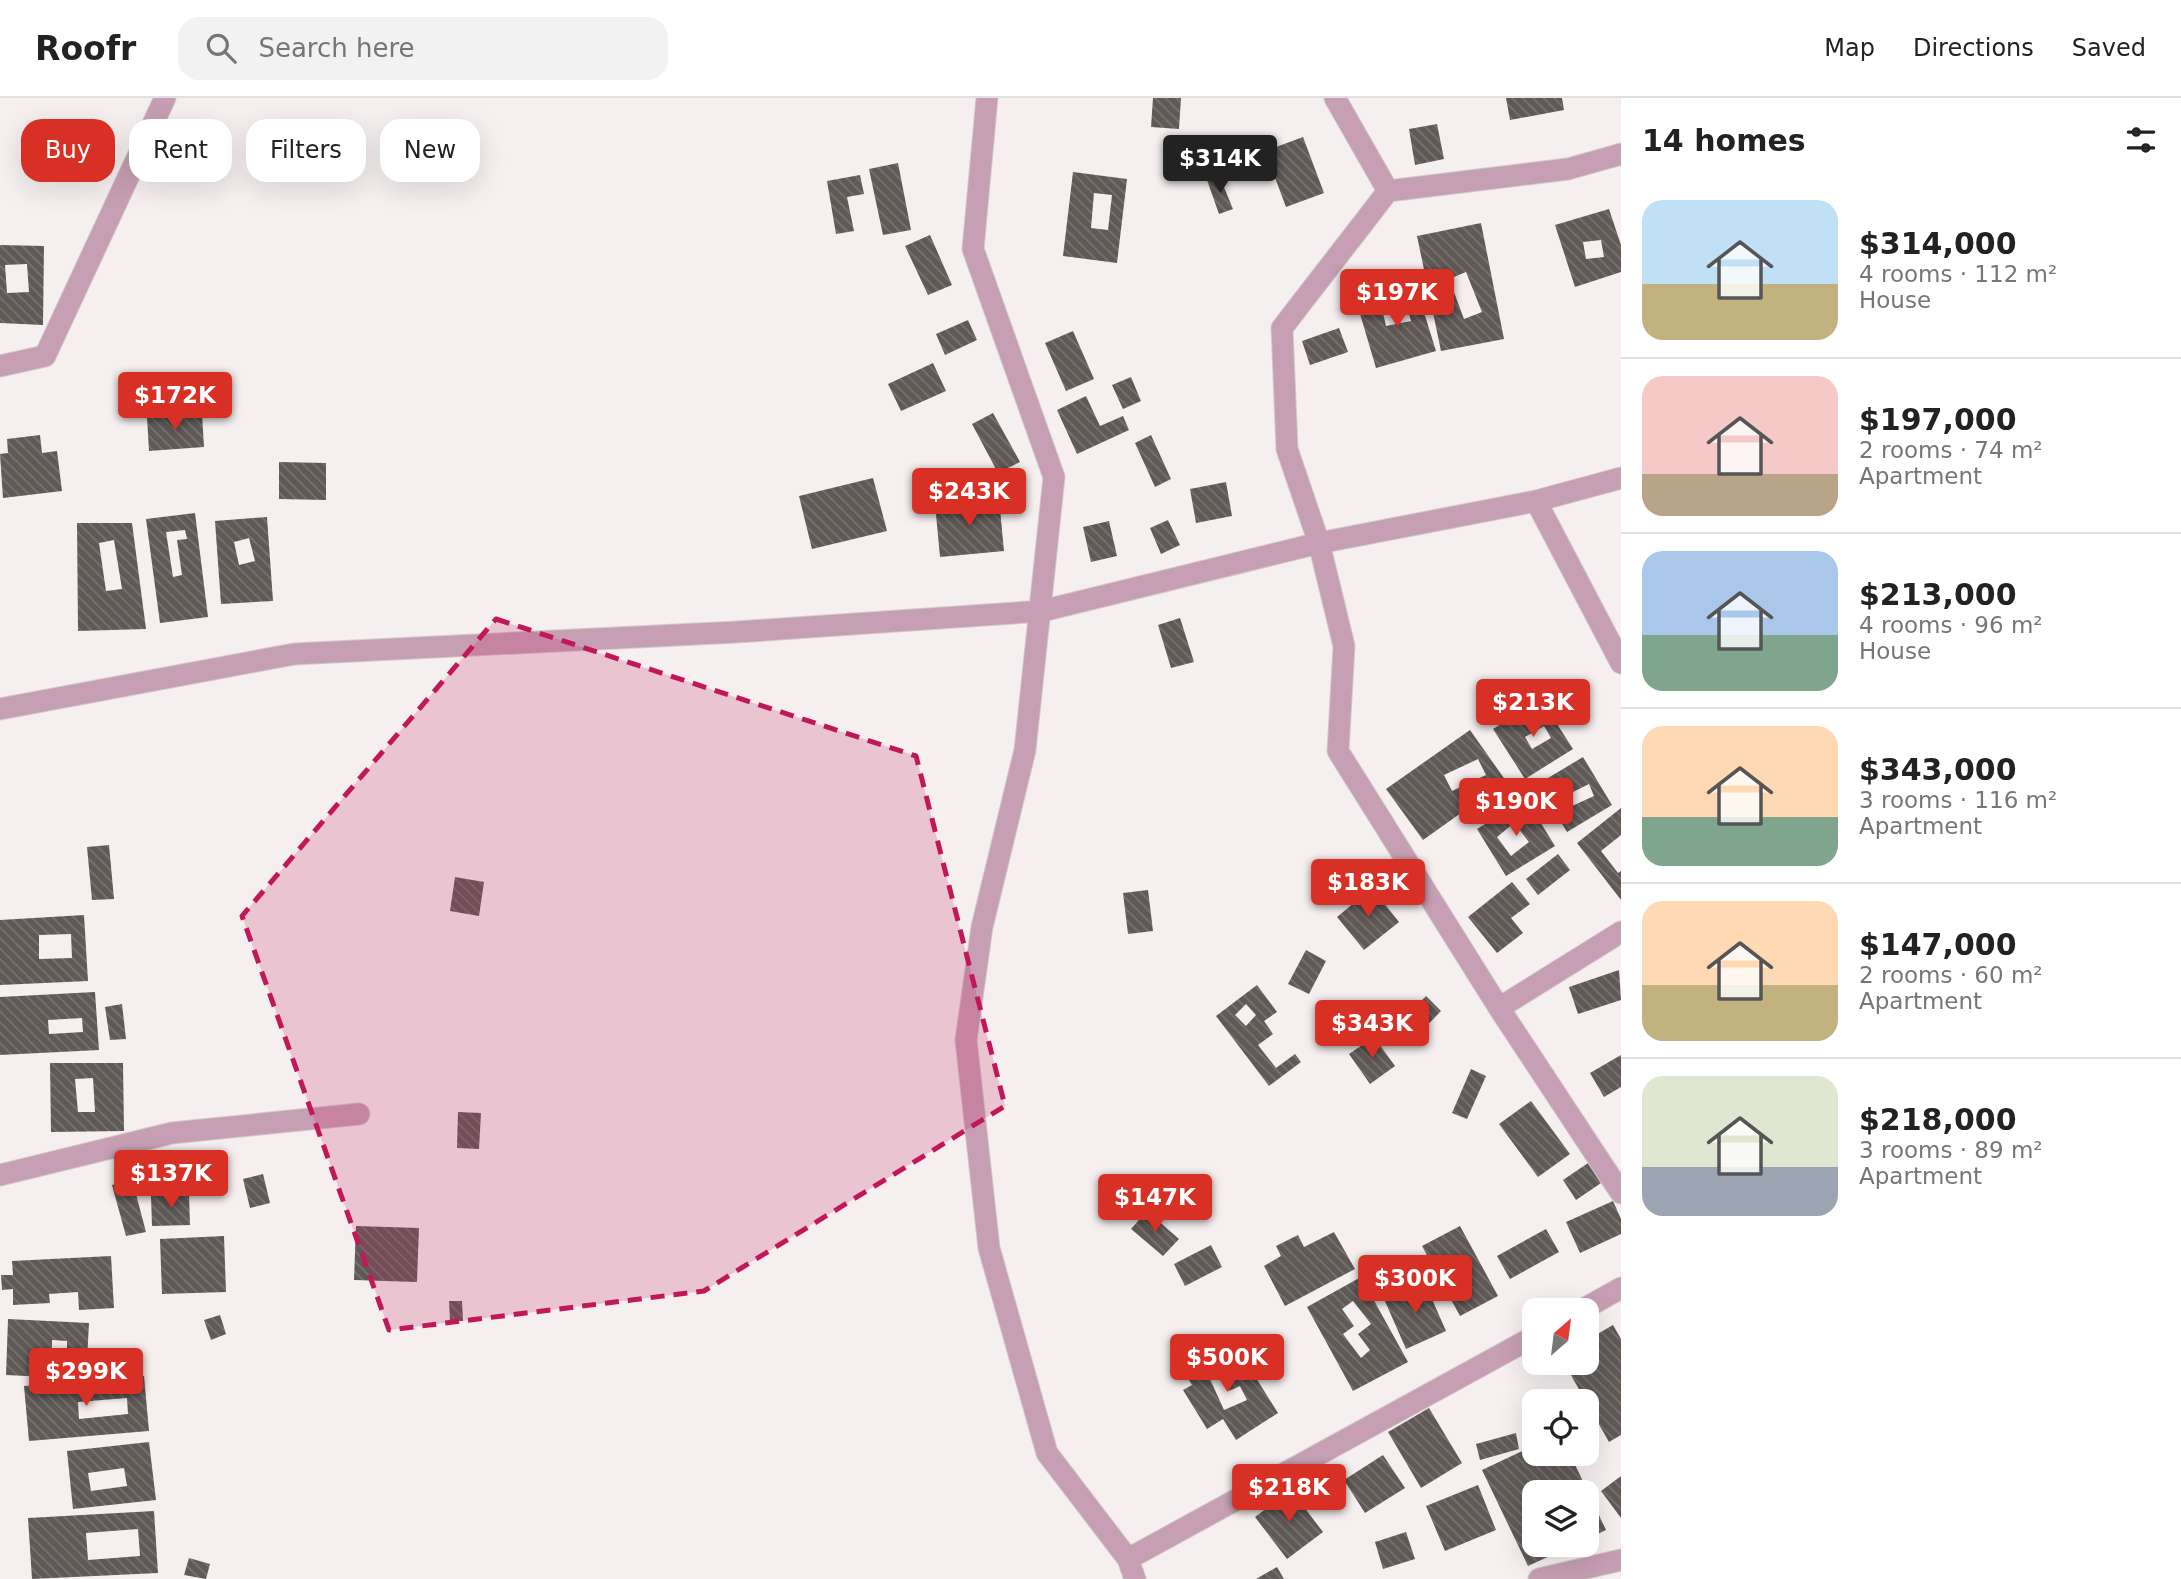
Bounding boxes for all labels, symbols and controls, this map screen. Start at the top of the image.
search box [178,17,668,80]
text: Roofr [35,29,136,68]
icon: search [202,29,240,67]
text: Search here [258,33,415,63]
text: Map [1824,34,1875,62]
text: Directions [1913,34,2034,62]
text: Saved [2072,34,2146,62]
chip: Buy [21,119,115,182]
chip: Rent [129,119,232,182]
chip: Filters [246,119,366,182]
chip: New [380,119,480,182]
icon: filters [2122,121,2160,159]
text: 14 homes [1642,123,1806,158]
pin: $314K [1171,136,1269,195]
text: $314K [1179,145,1261,171]
text: $314,000 [1859,226,2017,261]
icon: home [1698,228,1782,312]
text: 4 rooms · 112 m² [1859,261,2057,287]
pin: $197K [1348,270,1446,329]
text: $197K [1356,279,1438,305]
text: House [1859,287,1931,313]
pin: $172K [126,372,224,432]
text: $172K [134,382,216,408]
text: $197,000 [1859,402,2017,437]
icon: home [1698,404,1782,488]
text: 2 rooms · 74 m² [1859,437,2043,463]
text: Apartment [1859,463,1982,489]
pin: $243K [920,468,1018,528]
text: $243K [928,478,1010,504]
text: $213,000 [1859,577,2017,612]
icon: home [1698,579,1782,663]
text: 4 rooms · 96 m² [1859,612,2043,638]
text: House [1859,638,1931,664]
pin: $213K [1484,680,1582,739]
text: $213K [1492,689,1574,715]
text: $343,000 [1859,752,2017,787]
icon: home [1698,754,1782,838]
pin: $190K [1467,778,1565,838]
text: 3 rooms · 116 m² [1859,787,2057,813]
text: $190K [1475,788,1557,814]
text: Apartment [1859,813,1982,839]
pin: $183K [1319,860,1417,919]
text: $183K [1327,869,1409,895]
text: $147,000 [1859,927,2017,962]
icon: home [1698,929,1782,1013]
text: 2 rooms · 60 m² [1859,962,2043,988]
text: Apartment [1859,988,1982,1014]
pin: $343K [1323,1000,1421,1060]
text: $343K [1331,1010,1413,1036]
text: $218,000 [1859,1102,2017,1137]
icon: home [1698,1104,1782,1188]
text: 3 rooms · 89 m² [1859,1137,2043,1163]
pin: $137K [122,1150,220,1210]
text: $137K [130,1160,212,1186]
text: Apartment [1859,1163,1982,1189]
pin: $147K [1106,1174,1204,1234]
text: $147K [1114,1184,1196,1210]
pin: $300K [1366,1256,1464,1315]
text: $300K [1374,1265,1456,1291]
north arrow [1522,1298,1600,1376]
map controls [1522,1298,1599,1557]
pin: $500K [1178,1334,1276,1394]
text: $500K [1186,1344,1268,1370]
pin: $299K [37,1348,135,1408]
text: $299K [45,1358,127,1384]
button: locate [1522,1389,1599,1466]
pin: $218K [1240,1464,1338,1524]
text: $218K [1248,1474,1330,1500]
button: layers [1522,1480,1599,1557]

